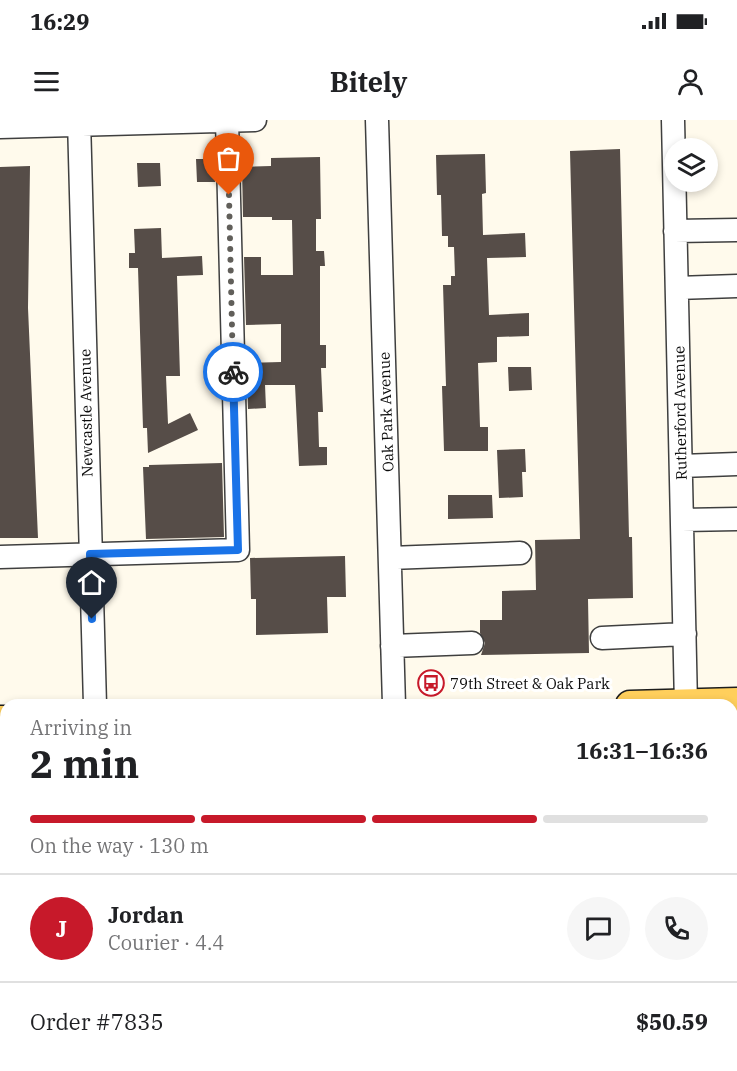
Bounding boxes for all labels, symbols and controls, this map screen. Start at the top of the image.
text: 16:29 [30,7,89,36]
text: Bitely [330,64,407,99]
icon: menu [30,65,63,98]
icon: person [674,65,707,98]
pin [203,133,254,195]
map controls [664,138,718,192]
button: layers [664,138,718,192]
icon: bag [212,142,245,175]
courier [203,342,263,402]
street label: Rutherford Avenue [669,346,691,480]
street label: Newcastle Avenue [75,349,97,477]
street label: Oak Park Avenue [374,352,398,472]
icon: bike [217,356,250,389]
pin [66,557,117,619]
icon: home [75,566,108,599]
bus stop icon: 79th Street & Oak Park [416,668,446,698]
place label: 79th Street & Oak Park [450,674,610,693]
text: Arriving in [30,714,132,741]
text: 16:31–16:36 [576,736,708,765]
text: 2 min [30,738,139,789]
text: On the way · 130 m [30,832,209,859]
button: chat [567,897,630,960]
button: phone [645,897,708,960]
text: Jordan [108,900,184,929]
text: J [56,914,67,943]
text: Courier · 4.4 [108,929,224,956]
text: Order #7835 [30,1007,164,1036]
text: $50.59 [636,1007,708,1036]

